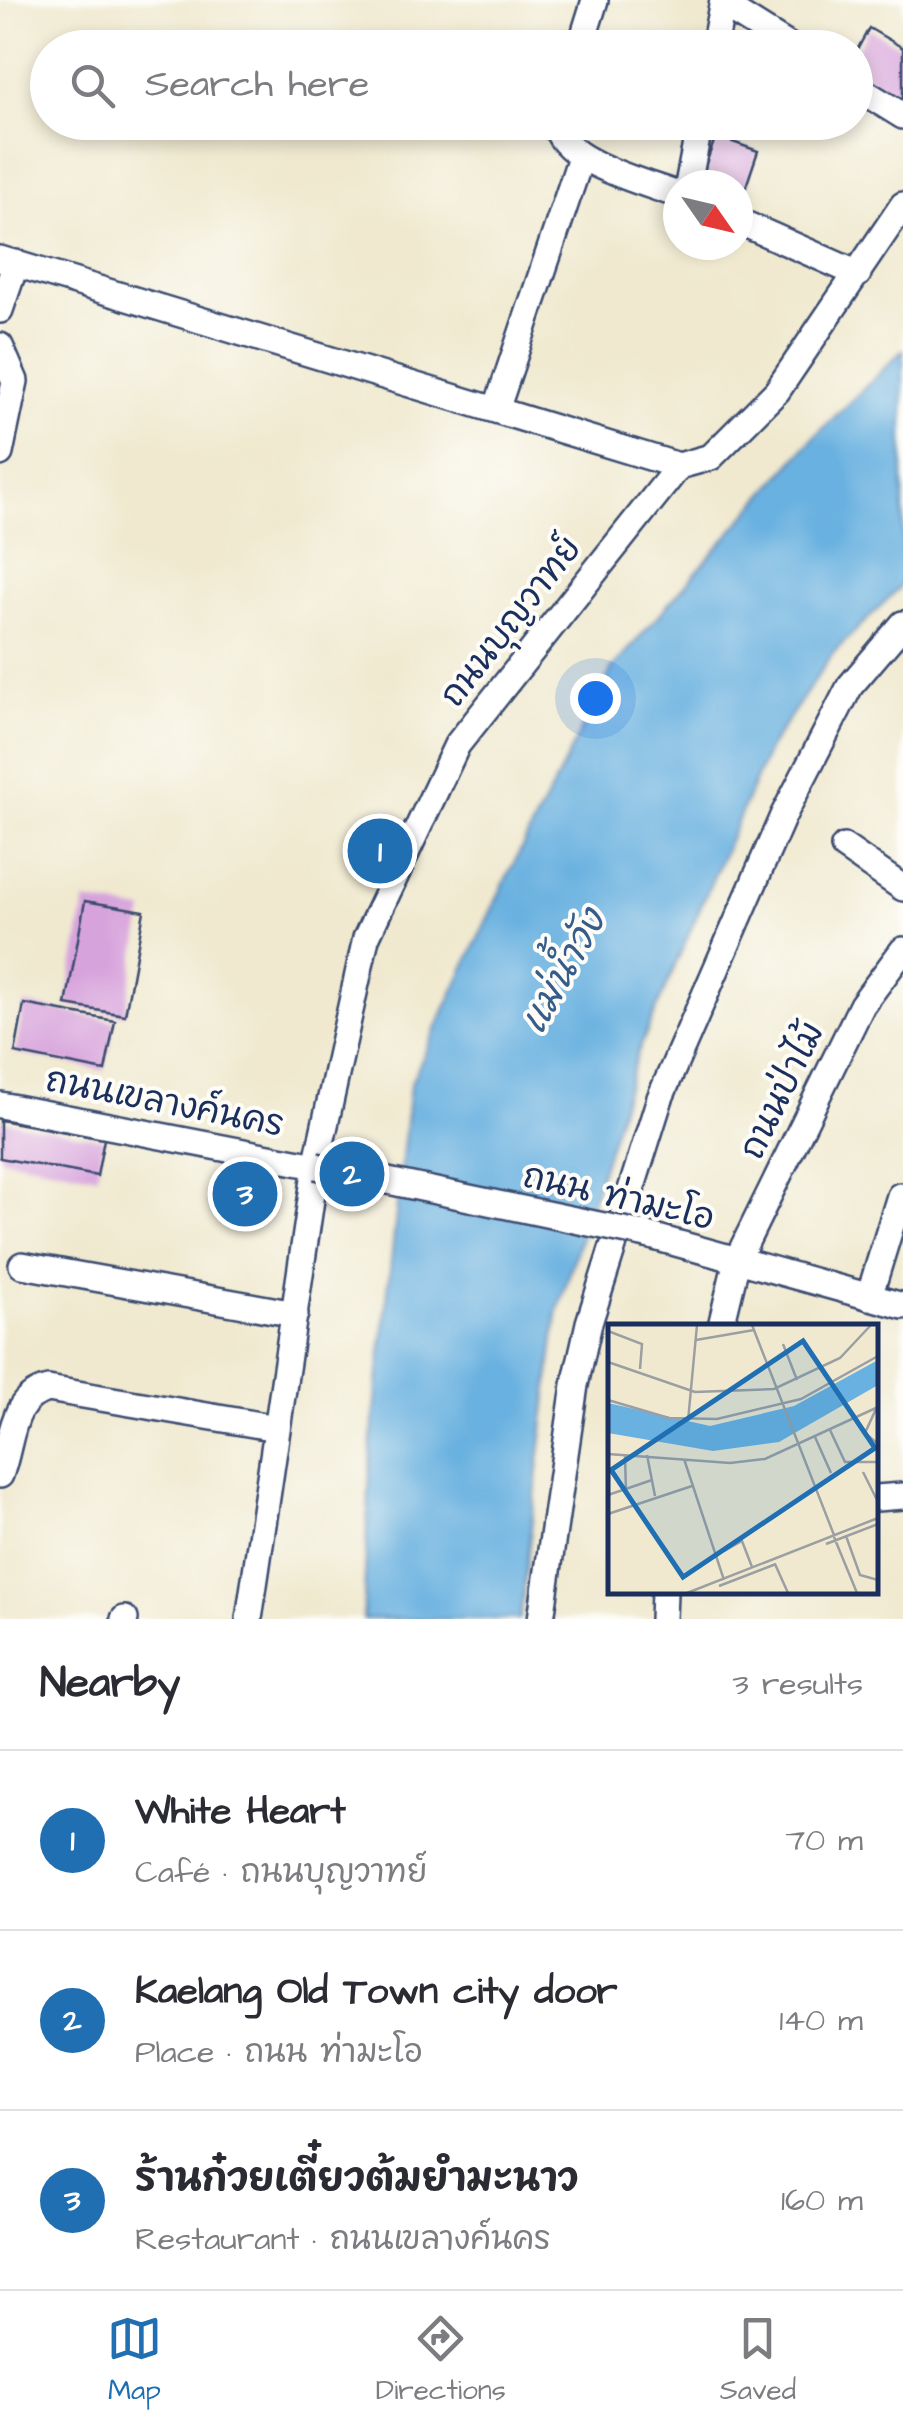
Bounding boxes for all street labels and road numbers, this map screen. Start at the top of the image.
street label: ถนนบุญวาทย์ [429,526,594,718]
street label: ถนนป่าไม้ [727,1013,837,1168]
street label: ถนนเขลางค์นคร [41,1055,288,1150]
street label: ถนน ท่ามะโอ [518,1151,720,1243]

